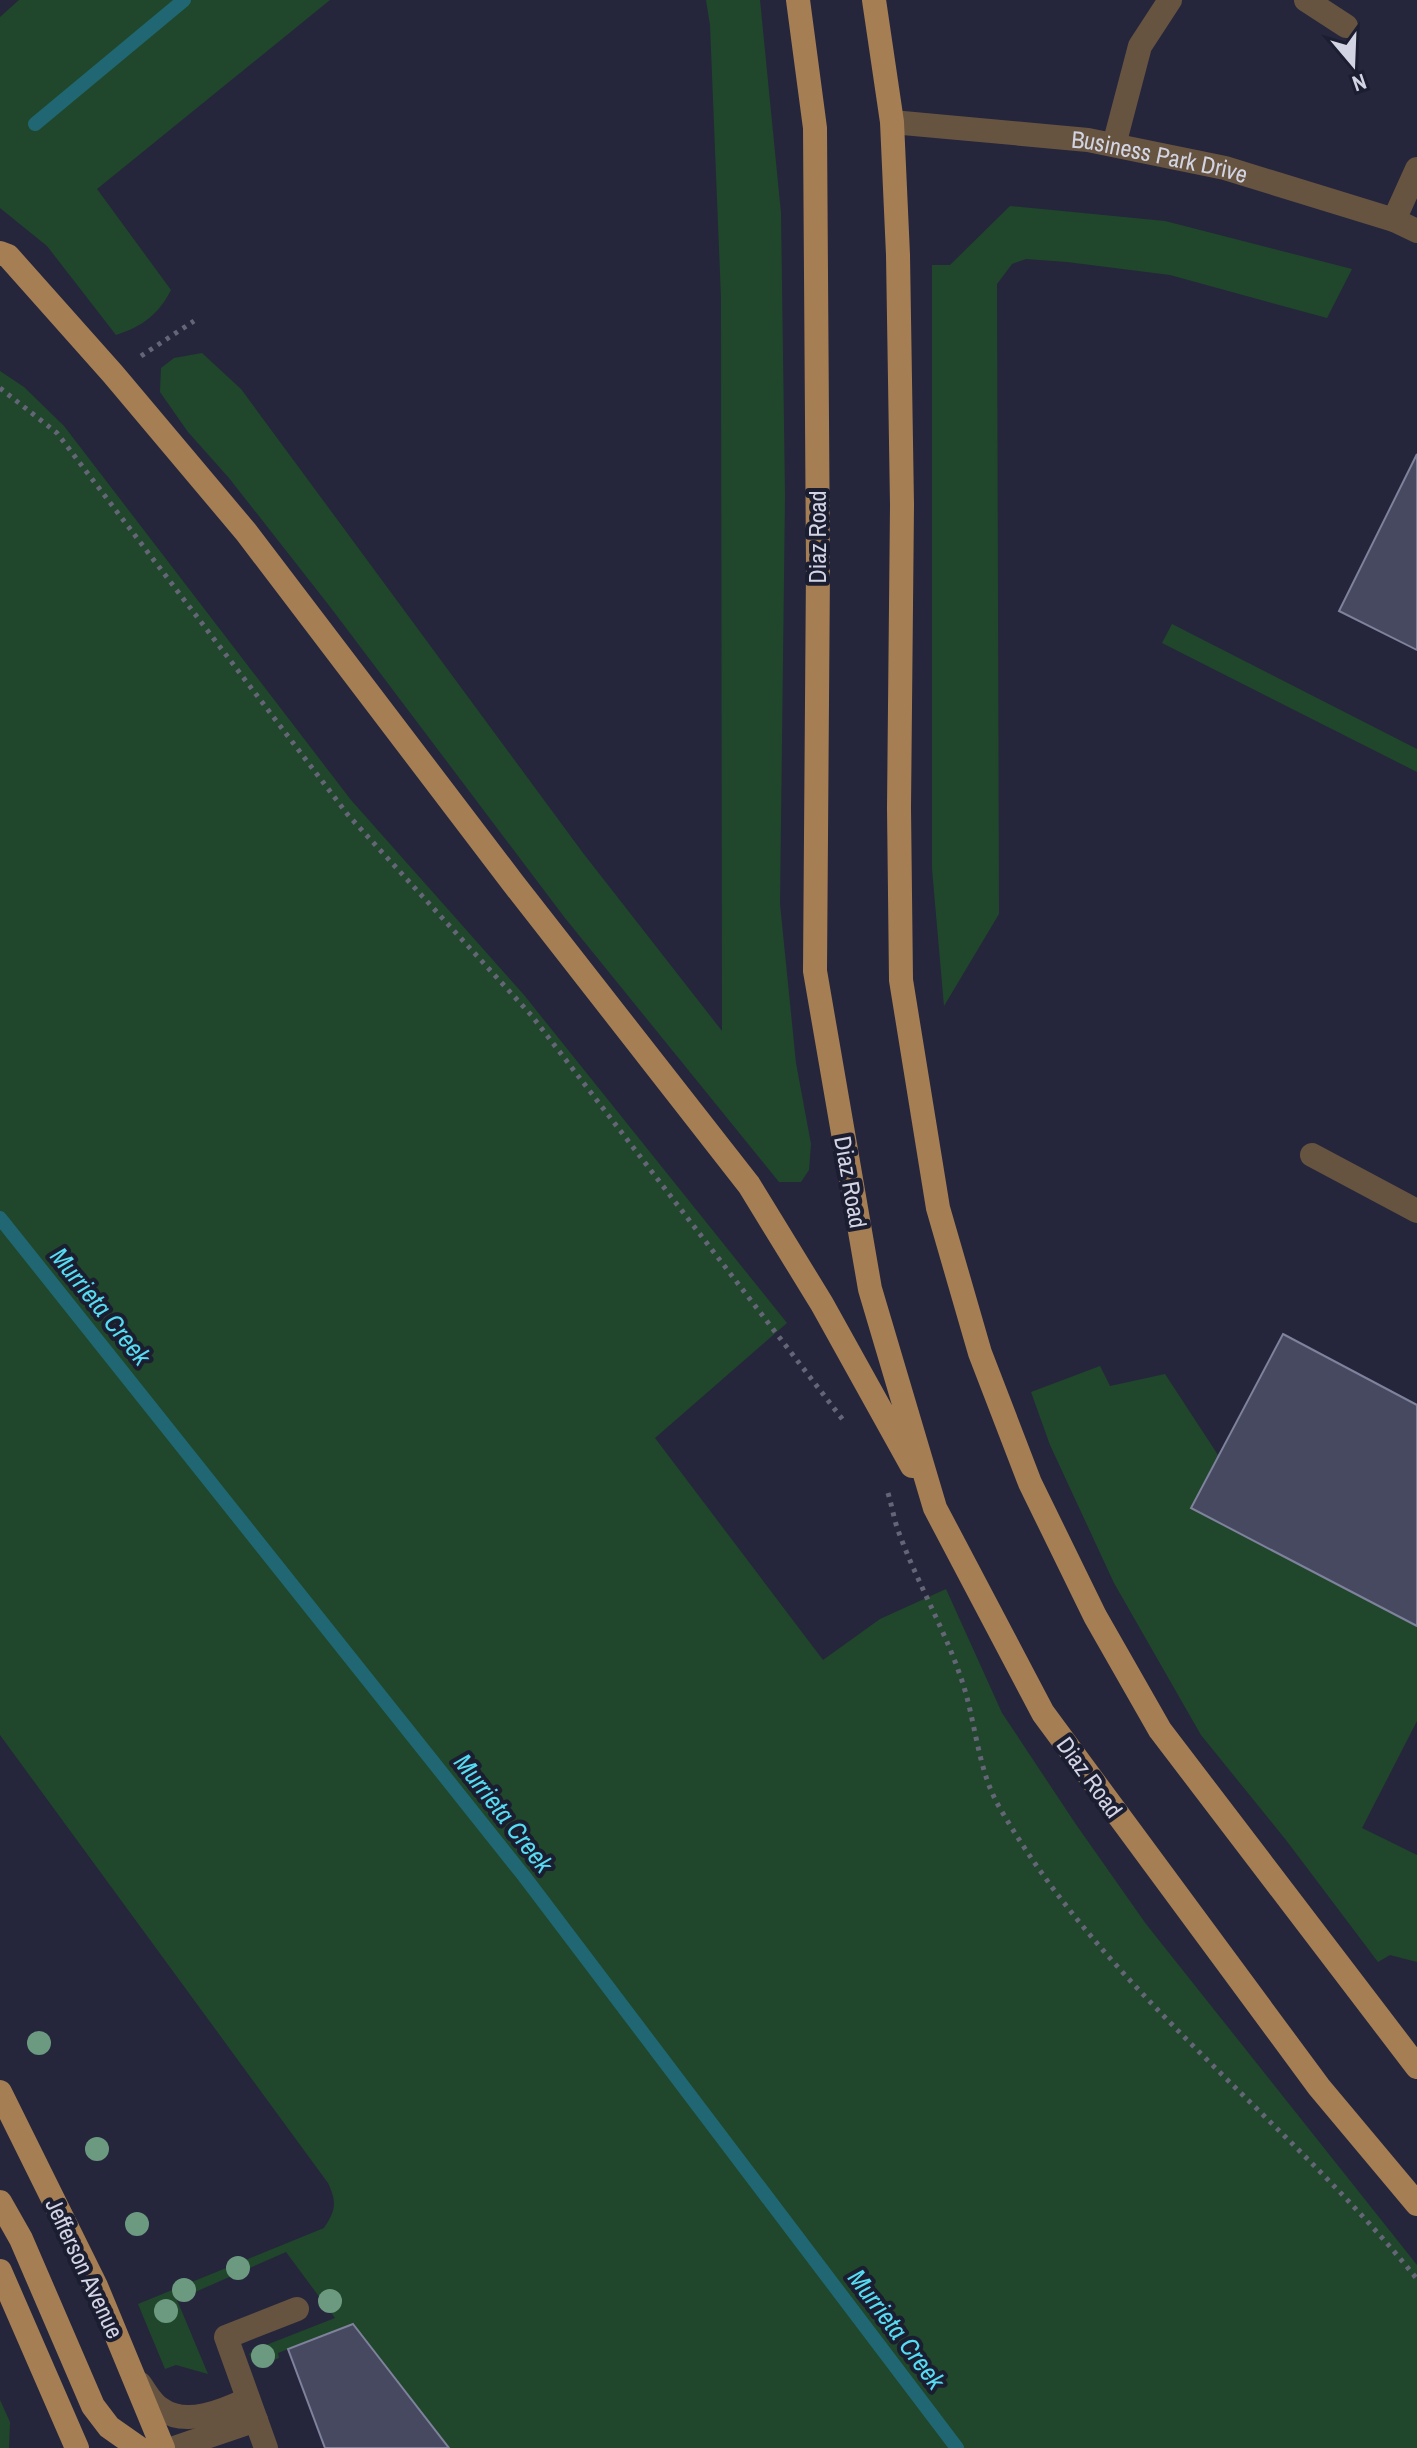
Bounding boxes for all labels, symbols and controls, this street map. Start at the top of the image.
north arrow [1313,24,1393,104]
text: N [1348,67,1371,99]
street label: Business Park Drive [1070,123,1252,190]
street label: Diaz Road [801,491,833,583]
street label: Diaz Road [827,1133,875,1231]
water label: Murrieta Creek [43,1240,160,1373]
street label: Diaz Road [1050,1730,1130,1824]
water label: Murrieta Creek [446,1746,562,1881]
street label: Jefferson Avenue [39,2193,131,2343]
water label: Murrieta Creek [840,2262,955,2397]

